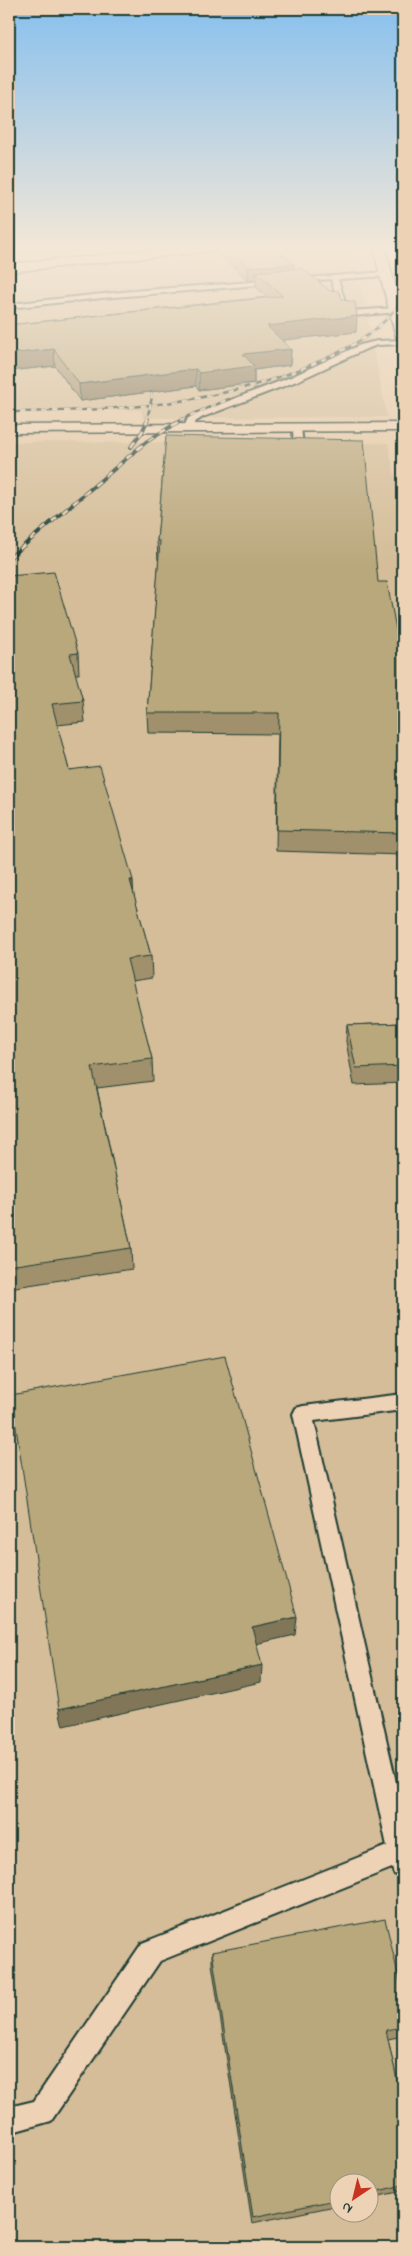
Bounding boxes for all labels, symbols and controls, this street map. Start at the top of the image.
north arrow [330,2174,380,2224]
text: N [338,2196,357,2219]

